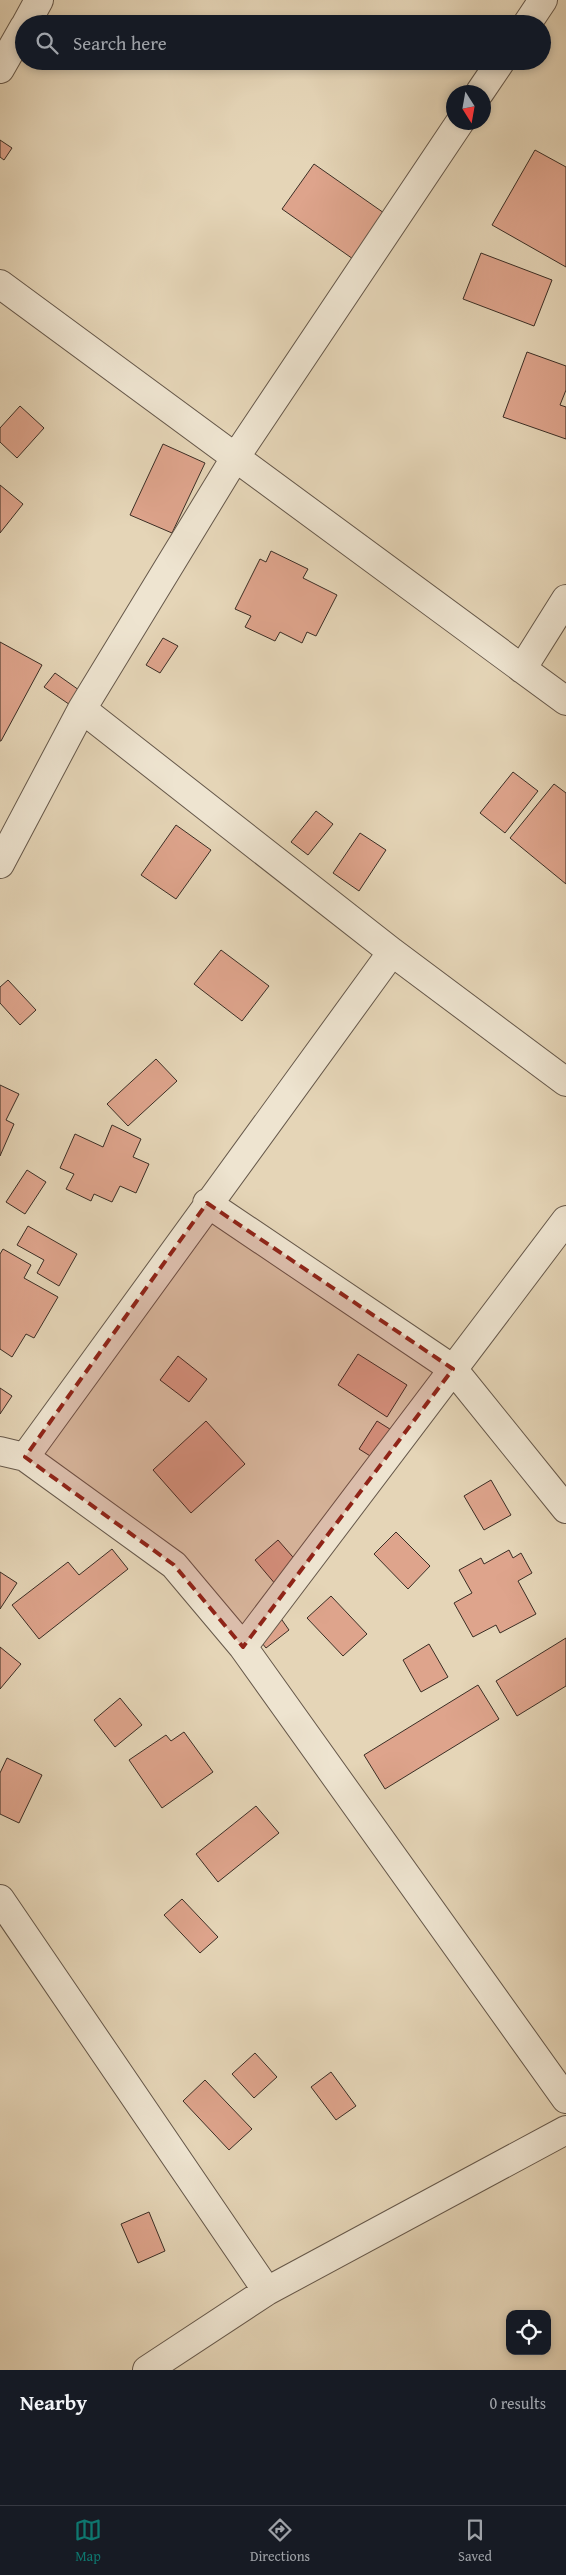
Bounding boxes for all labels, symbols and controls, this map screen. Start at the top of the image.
search box [15,15,551,70]
icon: search [33,29,61,57]
text: Search here [73,29,167,57]
north arrow [446,85,491,130]
map controls [506,2310,551,2355]
button: locate [506,2310,551,2355]
text: Nearby [20,2387,87,2418]
text: 0 results [489,2391,546,2415]
tab: Map [74,2516,102,2566]
tab: Directions [250,2516,310,2566]
tab: Saved [458,2516,492,2566]

